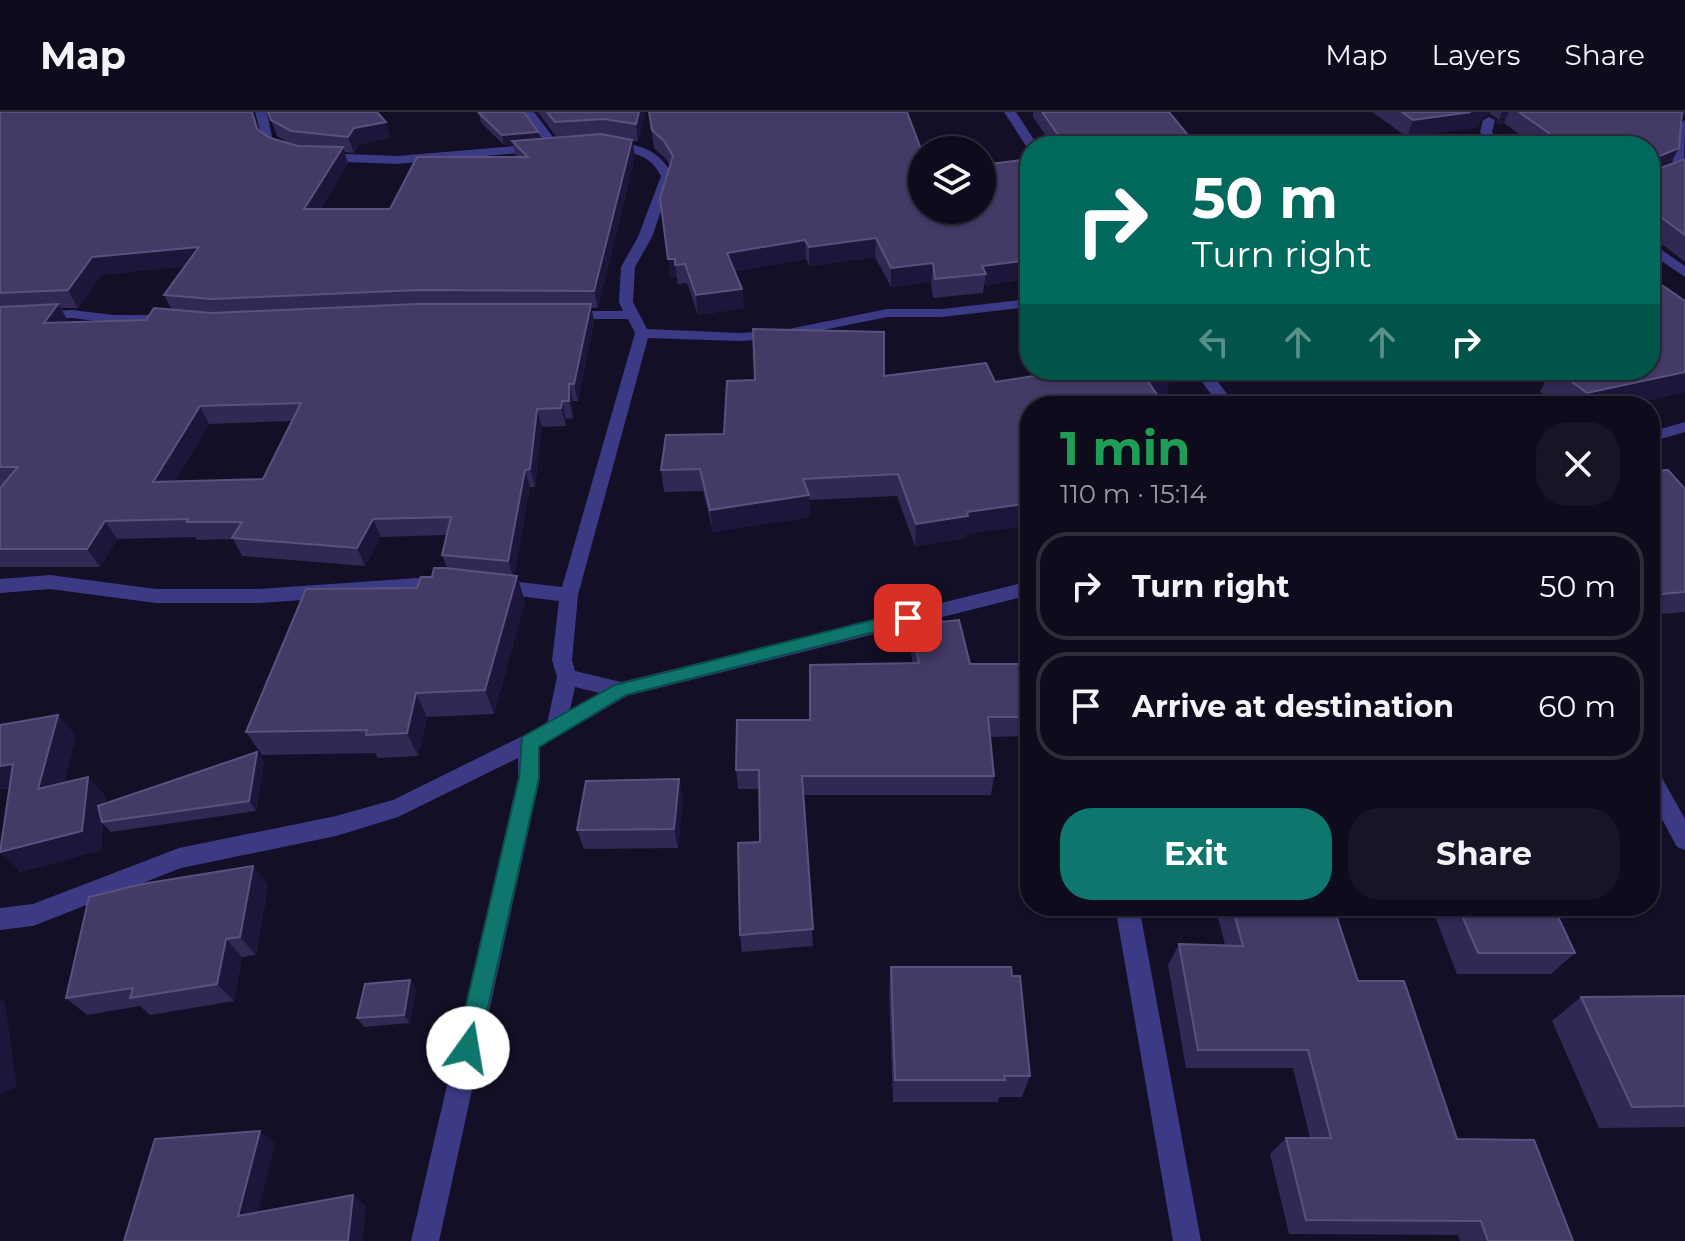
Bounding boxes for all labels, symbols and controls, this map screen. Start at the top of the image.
text: Map [40,32,126,79]
text: Map [1325,38,1388,72]
text: Layers [1432,38,1521,72]
text: Share [1565,38,1645,72]
map controls [908,136,996,224]
button: layers [908,136,996,224]
text: 50 m [1192,164,1338,232]
icon: right [1060,168,1164,272]
text: Turn right [1192,232,1372,276]
icon: left [1192,320,1236,364]
icon: ahead [1276,320,1320,364]
icon: ahead [1360,320,1404,364]
icon: right [1444,320,1488,364]
text: 1 min [1060,419,1190,477]
button: close [1536,422,1620,506]
text: 110 m · 15:14 [1060,478,1207,510]
icon: right [1064,564,1108,608]
text: Turn right [1132,568,1289,605]
text: 50 m [1539,568,1616,605]
pin [874,584,942,652]
icon: arrive [886,596,930,640]
icon: arrive [1064,684,1108,728]
text: Arrive at destination [1132,688,1454,725]
text: 60 m [1538,688,1616,725]
button: Exit [1060,808,1332,900]
button: Share [1348,808,1620,900]
position arrow [426,1006,510,1090]

